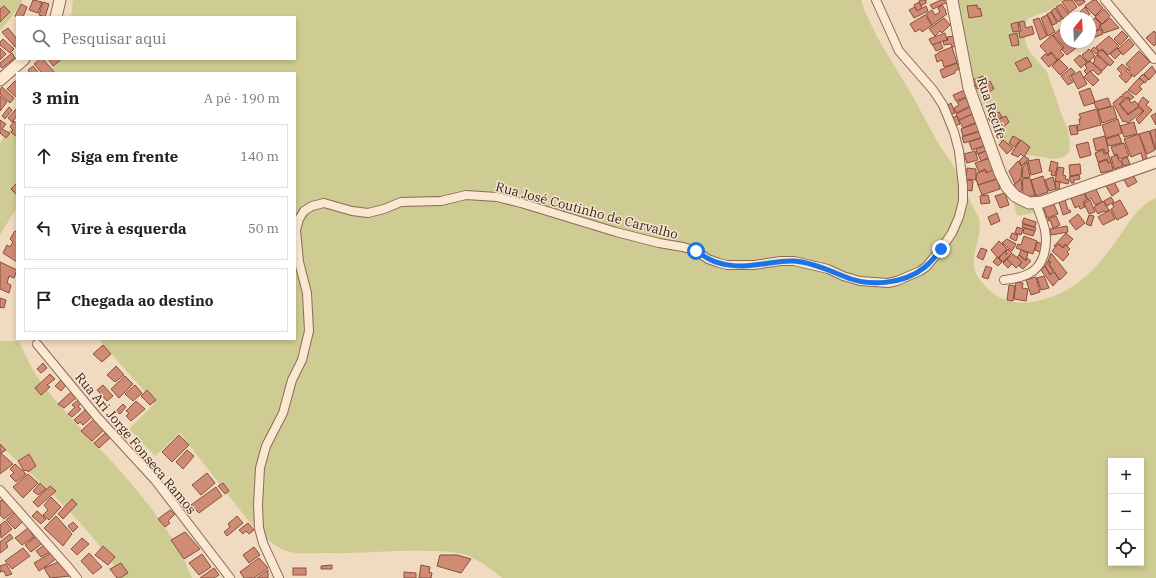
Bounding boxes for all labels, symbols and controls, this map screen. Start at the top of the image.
north arrow [1060,12,1096,48]
search box [16,16,296,60]
icon: search [30,27,52,49]
text: Pesquisar aqui [62,29,166,48]
street label: Rua Recife [973,75,1010,141]
text: 3 min [32,87,80,109]
text: A pé · 190 m [204,90,280,107]
icon: ahead [33,145,55,167]
text: Siga em frente [71,147,178,166]
text: 140 m [240,148,279,165]
street label: Rua José Coutinho de Carvalho [494,178,680,243]
icon: left [33,217,55,239]
text: Vire à esquerda [71,219,187,238]
text: 50 m [248,220,279,237]
route end [932,240,950,258]
route start [687,242,705,260]
icon: arrive [33,289,55,311]
text: Chegada ao destino [71,291,214,310]
street label: Rua Ari Jorge Fonseca Ramos [71,369,200,518]
map controls [1108,458,1144,566]
button: + [1108,458,1144,494]
button: − [1108,494,1144,530]
button: locate [1108,530,1144,566]

